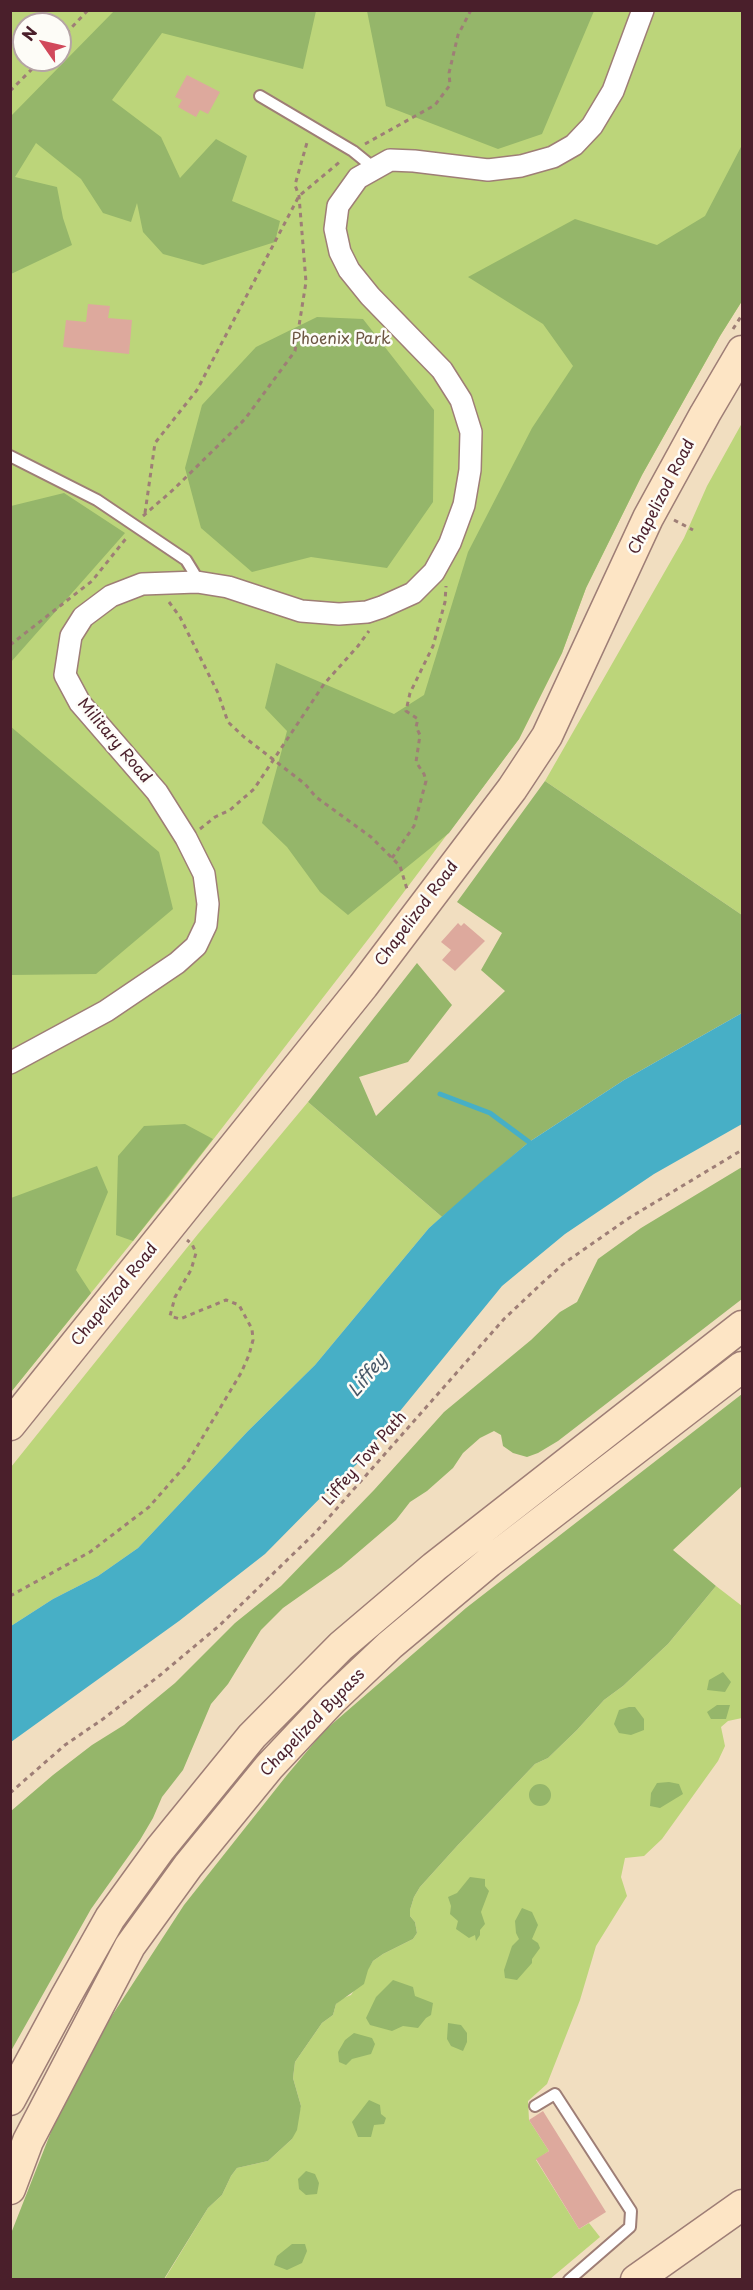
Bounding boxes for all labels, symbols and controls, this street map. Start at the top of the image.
north arrow [12,12,72,72]
text: N [15,21,42,45]
park label: Phoenix Park [291,330,391,350]
street label: Chapelizod Road [625,436,699,558]
street label: Military Road [73,695,155,787]
street label: Chapelizod Road [371,858,463,970]
street label: Chapelizod Road [68,1240,162,1350]
water label: Liffey [344,1350,392,1402]
street label: Liffey Tow Path [319,1408,411,1510]
street label: Chapelizod Bypass [257,1665,369,1781]

